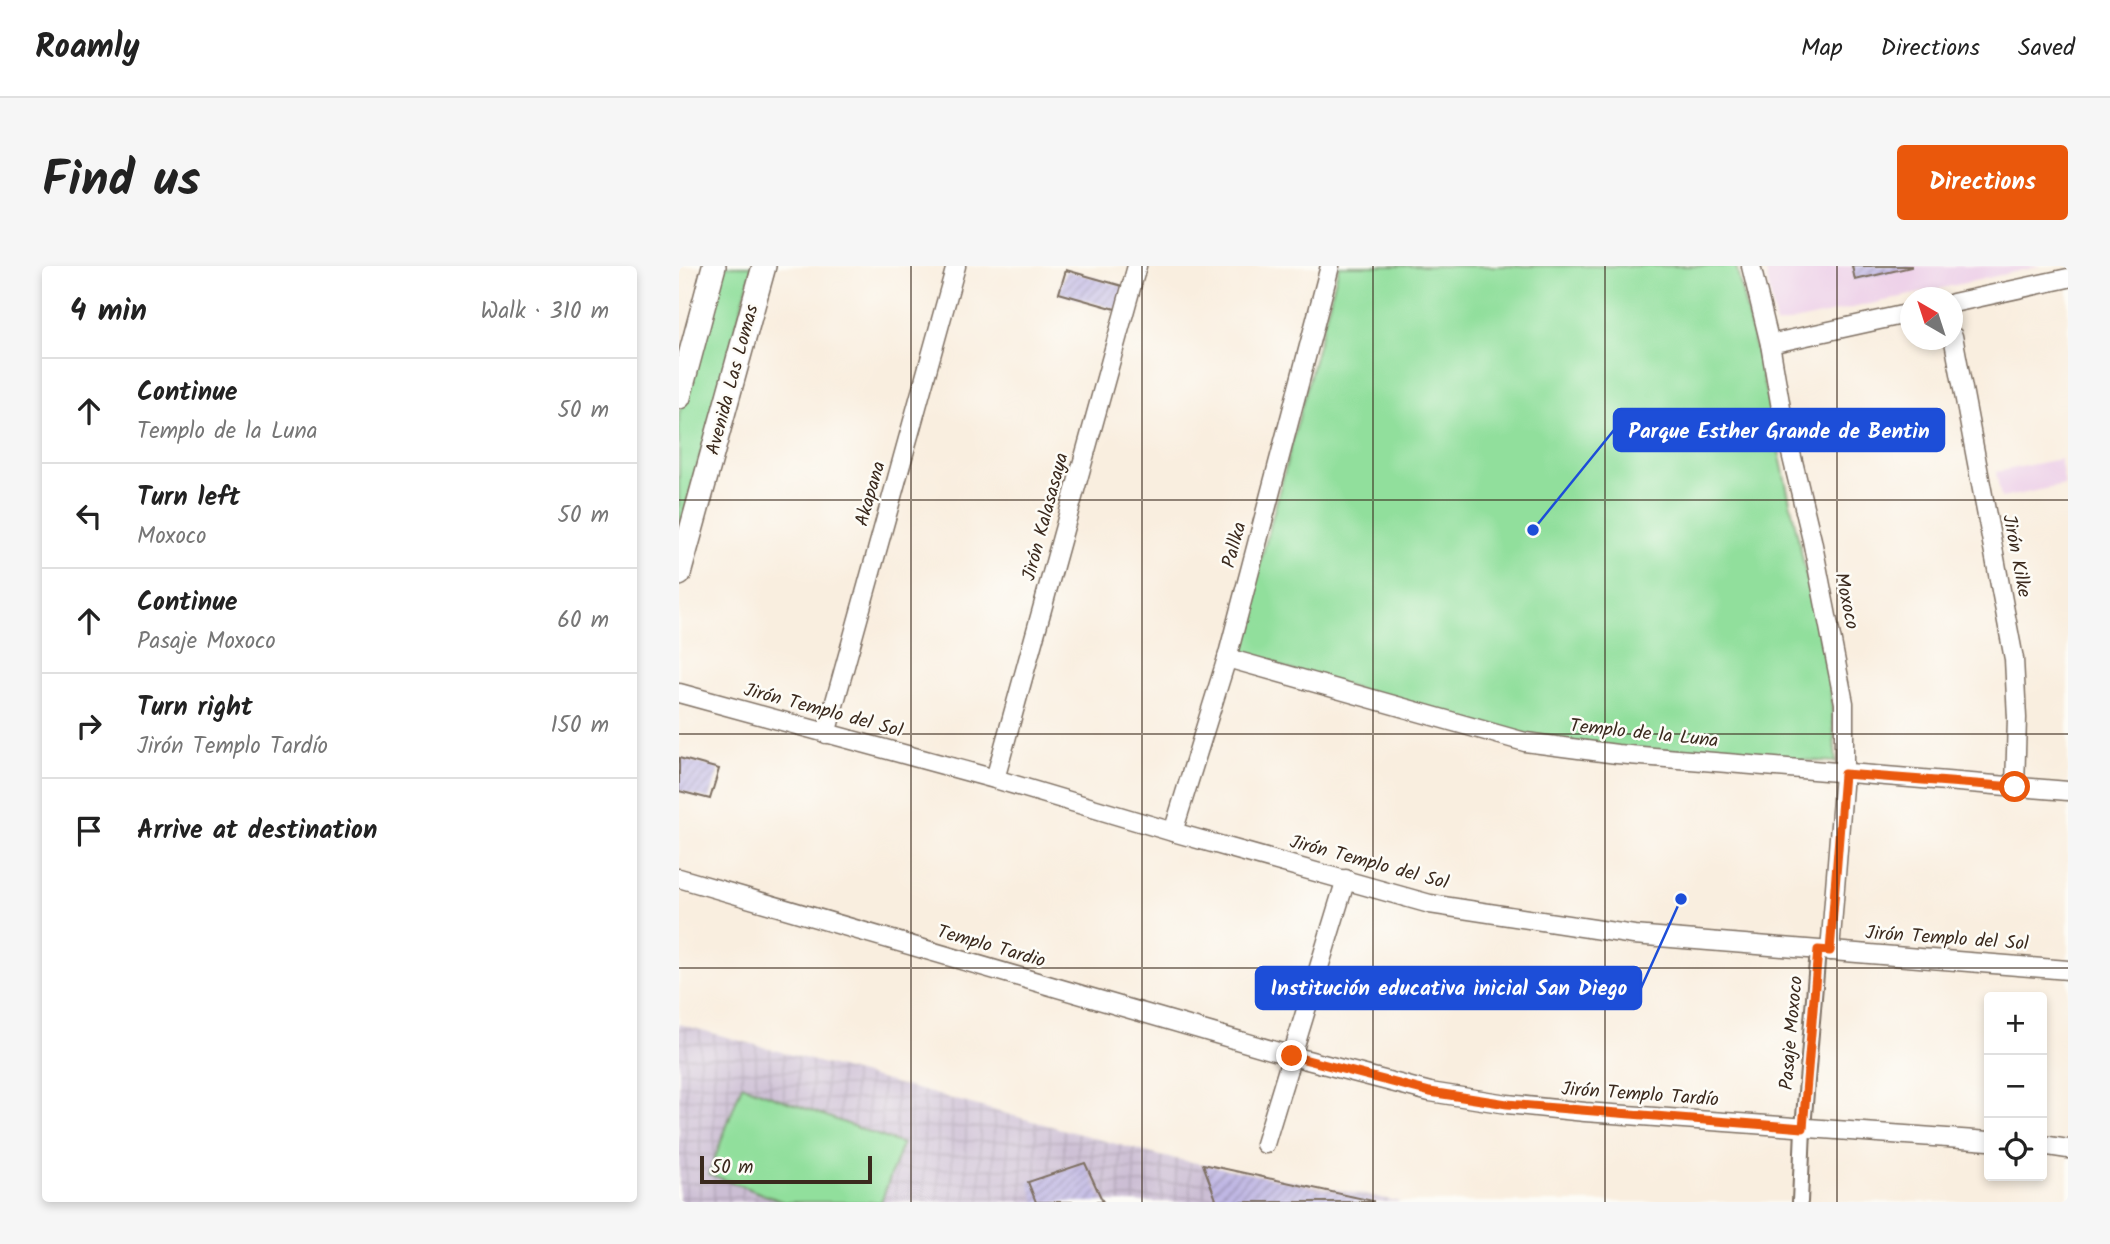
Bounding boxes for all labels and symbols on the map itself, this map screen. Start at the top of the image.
north arrow [1900,287,1963,350]
street label: Avenida Las Lomas [698,301,768,459]
callout: Parque Esther Grande de Bentin [1614,409,1944,451]
text: Parque Esther Grande de Bentin [1628,416,1930,449]
street label: Jirón Kalasasaya [1014,450,1078,584]
street label: Akapana [847,458,895,530]
street label: Jirón Kilke [1993,512,2039,600]
street label: Pallka [1215,519,1255,571]
street label: Moxoco [1825,570,1867,632]
street label: Jirón Templo del Sol [740,675,906,747]
street label: Templo de la Luna [1568,711,1720,757]
route start [1999,771,2030,802]
street label: Jirón Templo del Sol [1286,827,1452,899]
street label: Templo Tardio [933,917,1049,977]
street label: Jirón Templo del Sol [1864,918,2030,960]
callout: Institución educativa inicial San Diego [1256,967,1641,1009]
text: Institución educativa inicial San Diego [1271,973,1628,1006]
street label: Pasaje Moxoco [1772,975,1812,1091]
route end [1276,1040,1307,1071]
street label: Jirón Templo Tardío [1560,1075,1720,1115]
scale bar [700,1153,871,1185]

